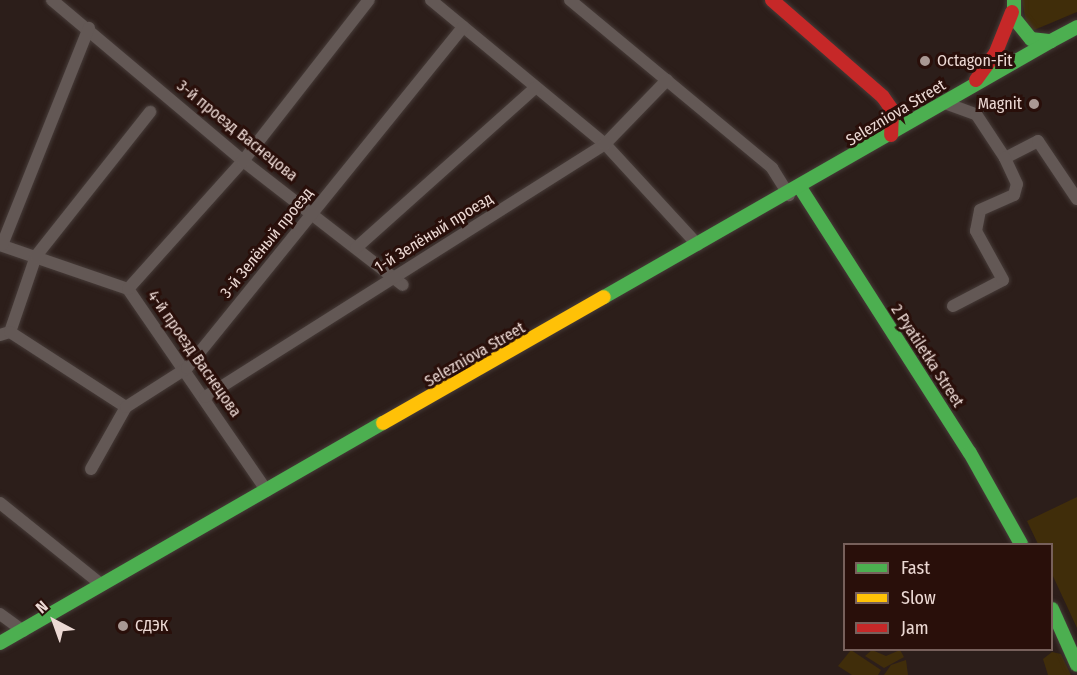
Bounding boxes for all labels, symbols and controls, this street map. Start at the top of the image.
place label: Octagon-Fit [937,51,1012,71]
marker: Octagon-Fit [918,54,932,68]
street label: 3-й проезд Васнецова [173,76,301,186]
street label: Selezniova Street [843,76,949,150]
place label: Magnit [978,94,1022,114]
marker: Magnit [1027,97,1041,111]
street label: 3-й Зелёный проезд [217,184,317,302]
street label: 1-й Зелёный проезд [371,189,497,277]
street label: 4-й проезд Васнецова [143,287,245,421]
street label: 2 Pyatiletka Street [887,301,967,411]
street label: Selezniova Street [421,318,529,392]
legend [843,543,1053,651]
text: Fast [901,557,930,579]
text: Slow [901,587,936,609]
north arrow [24,591,84,651]
text: N [32,597,52,617]
place label: СДЭК [135,616,168,636]
text: Jam [901,617,929,639]
marker: СДЭК [116,619,130,633]

